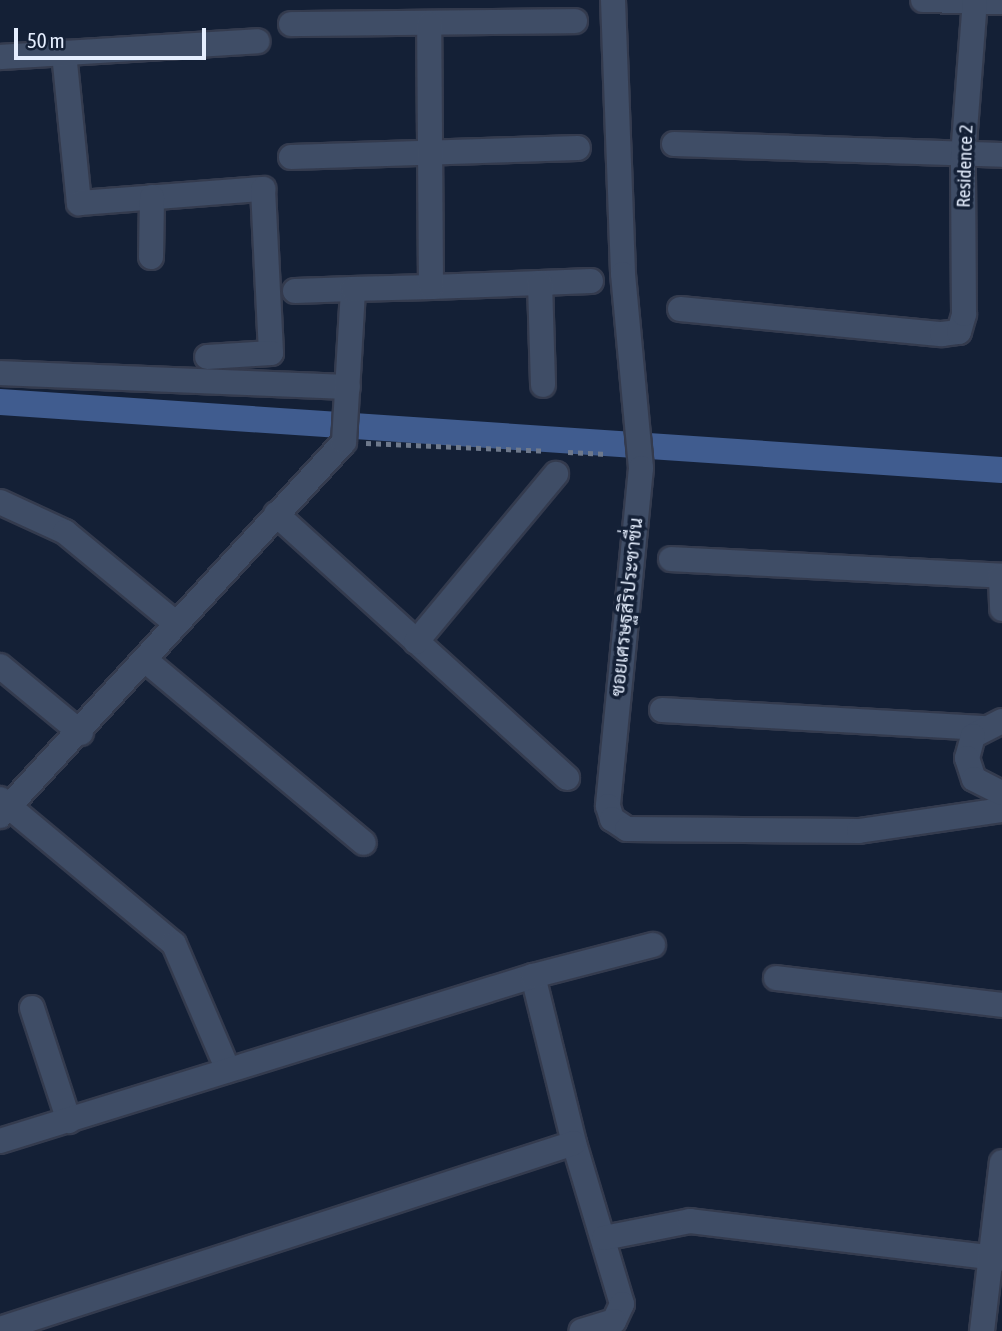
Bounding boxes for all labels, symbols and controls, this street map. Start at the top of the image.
scale bar [18,14,210,58]
text: 50 m [27,28,65,52]
street label: Residence 2 [952,124,978,208]
street label: ซอยเศรษฐสิริประชาชื่น [606,516,648,698]

